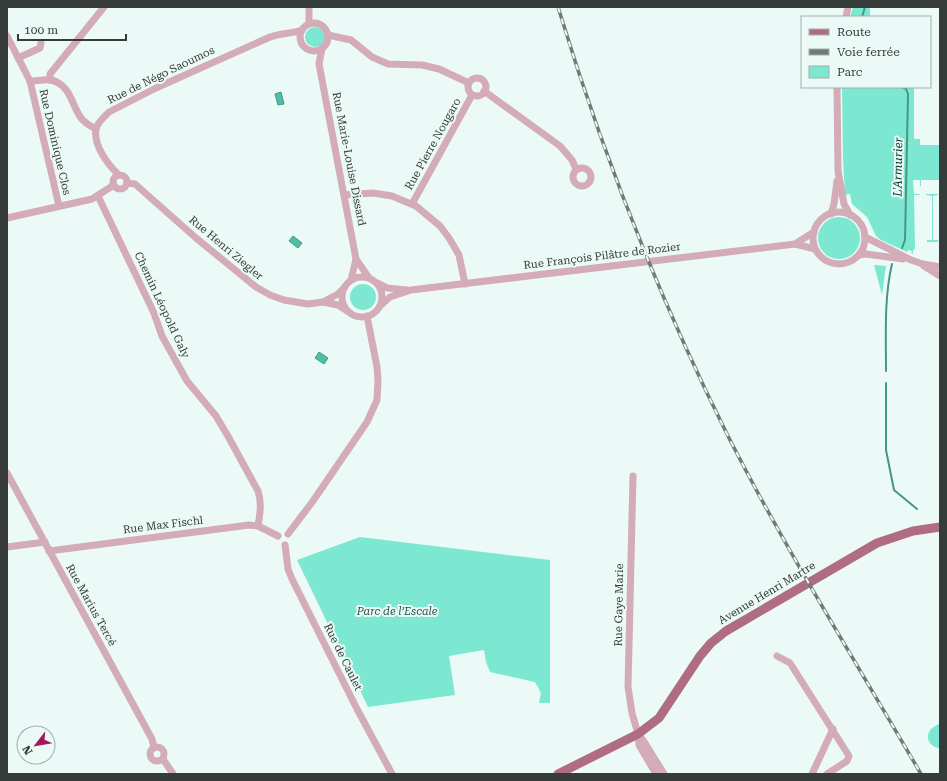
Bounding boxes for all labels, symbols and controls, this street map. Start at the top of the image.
scale bar [18,16,126,42]
legend [801,16,931,88]
text: 100 m [24,23,58,37]
text: Route [837,25,871,39]
street label: Rue de Négo Saoumos [105,43,217,107]
text: Voie ferrée [837,45,900,59]
text: Parc [837,65,863,79]
street label: Rue Dominique Clos [36,88,74,196]
street label: Rue Marie-Louise Dissard [330,91,368,227]
street label: Rue Pierre Nougaro [402,96,464,192]
water label: L'Armurier [890,137,906,198]
street label: Rue Henri Ziegler [186,213,266,283]
street label: Rue François Pilâtre de Rozier [523,240,682,272]
street label: Chemin Léopold Galy [132,250,193,361]
street label: Rue Max Fischl [122,514,204,536]
street label: Avenue Henri Martre [716,559,818,627]
street label: Rue Marius Tercé [63,562,119,648]
street label: Rue Gaye Marie [612,563,626,647]
park label: Parc de l’Escale [356,605,438,618]
street label: Rue de Caulet [321,621,365,693]
north arrow [16,725,56,765]
text: N [20,742,36,757]

